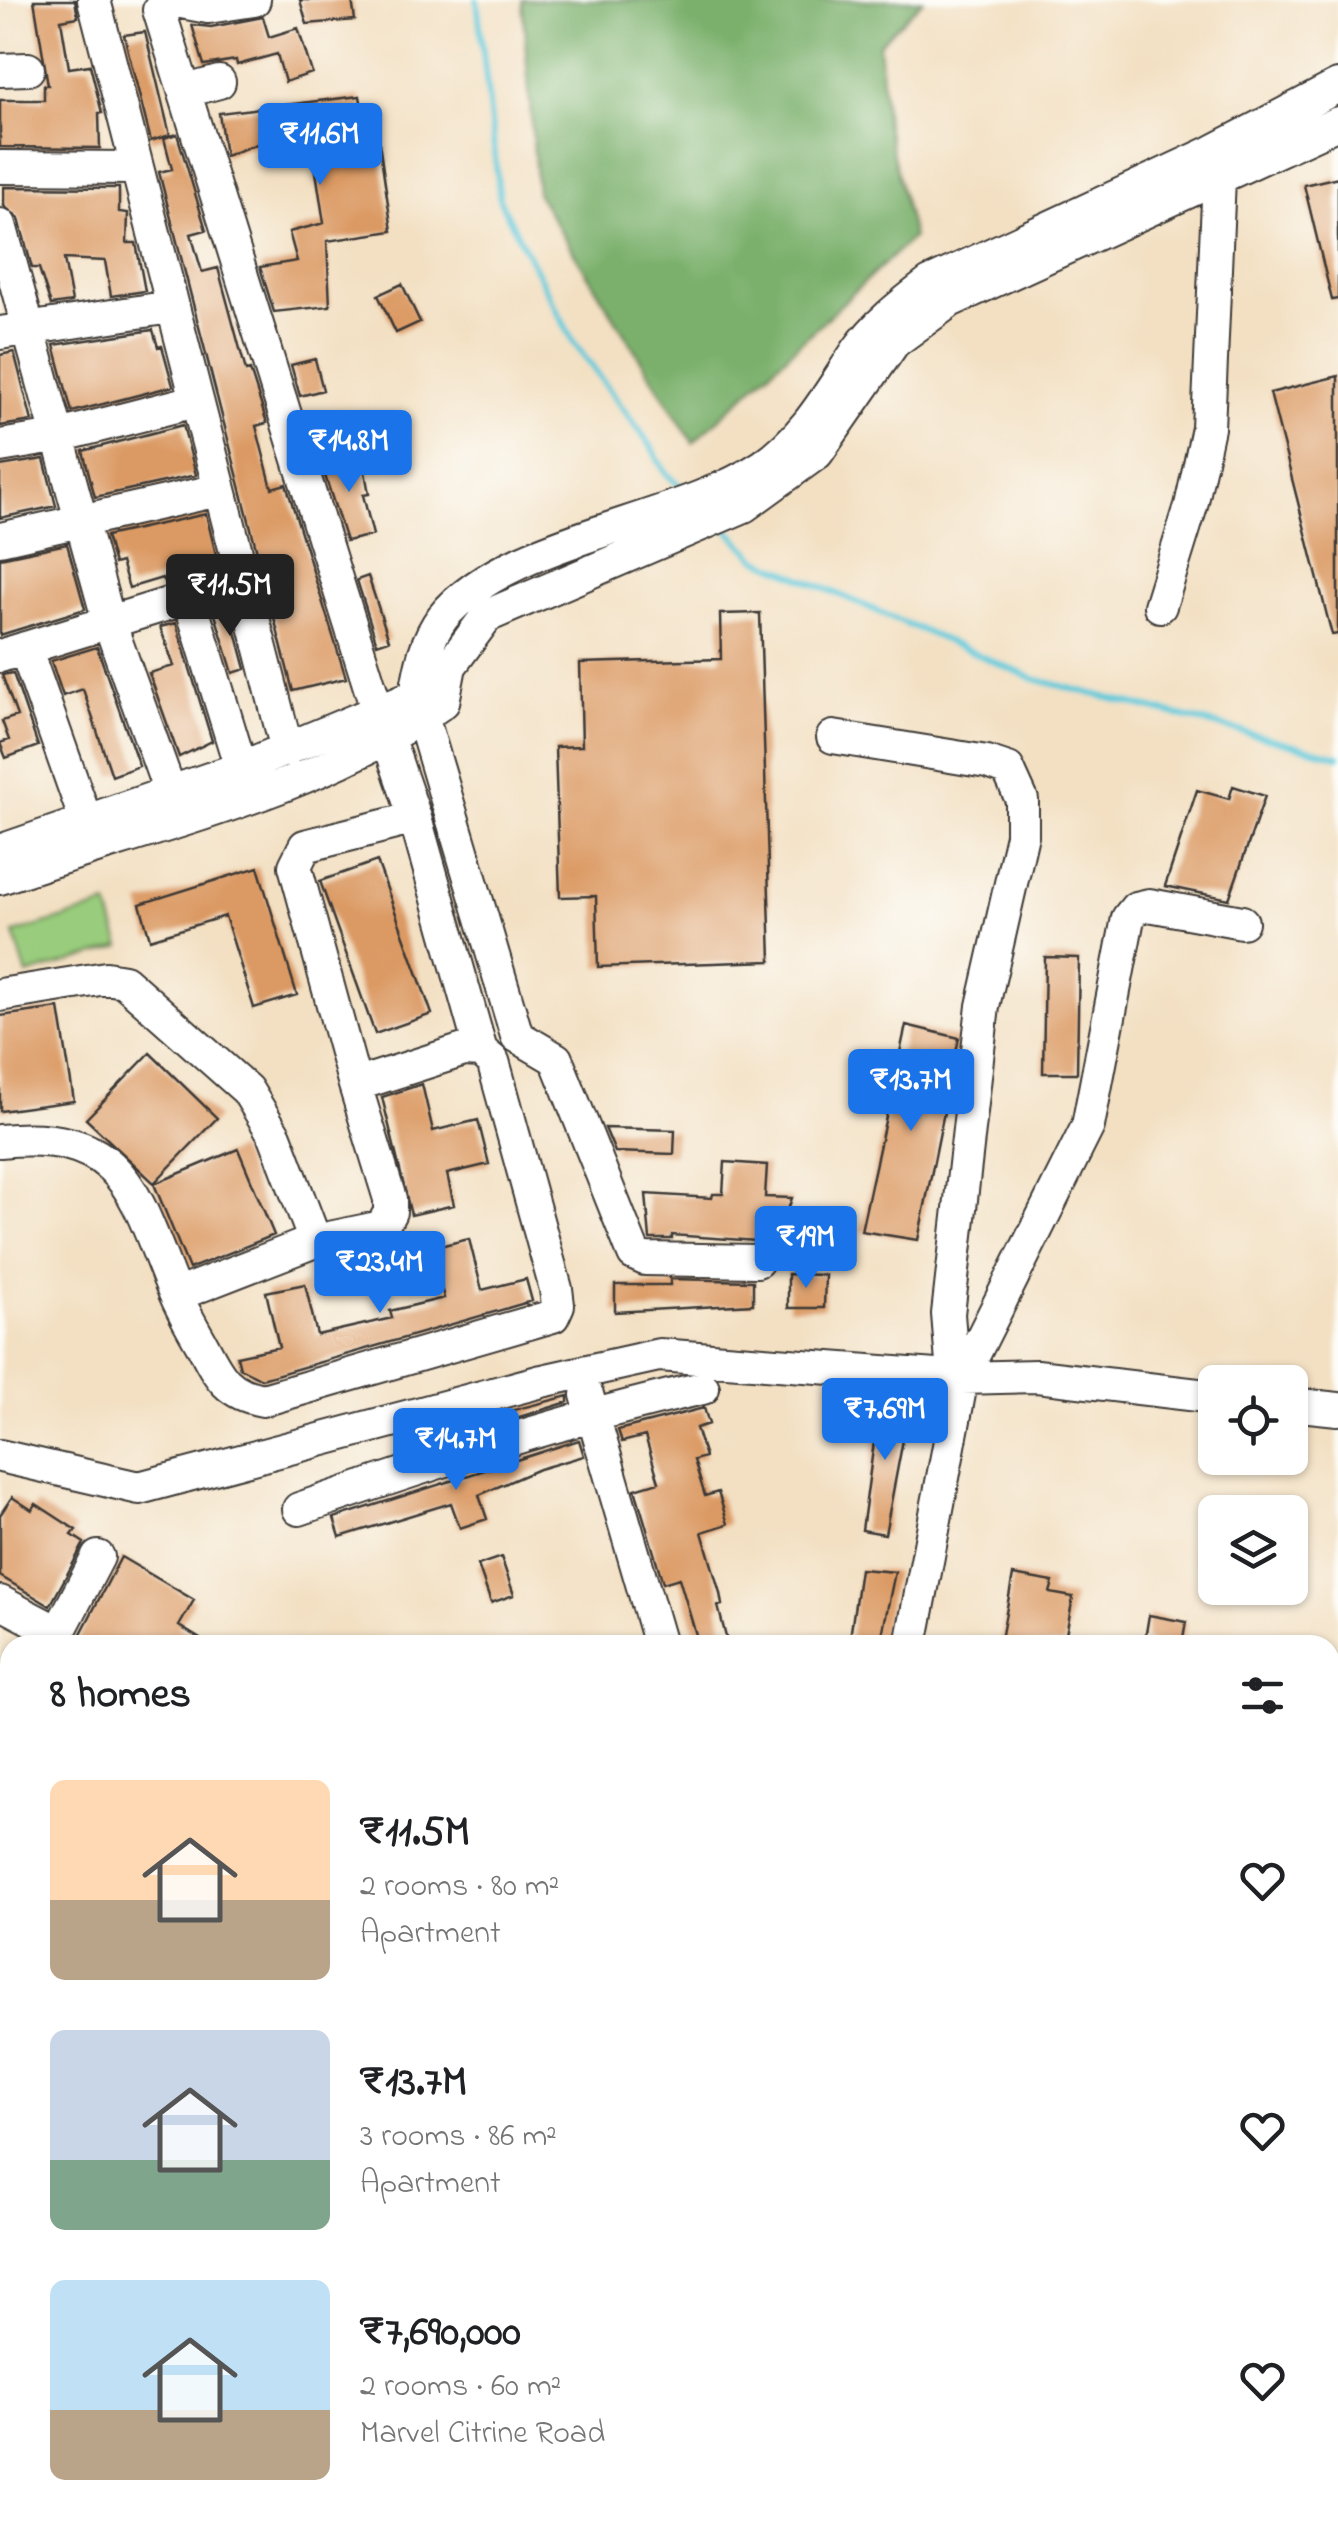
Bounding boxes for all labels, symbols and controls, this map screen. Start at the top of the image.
pin: ₹11.6M [239,103,401,188]
text: ₹11.6M [280,112,360,159]
pin: ₹14.8M [268,410,430,495]
text: ₹14.8M [309,419,389,466]
pin: ₹11.5M [149,554,311,639]
text: ₹11.5M [188,563,272,610]
pin: ₹13.7M [830,1049,992,1134]
text: ₹13.7M [870,1058,952,1105]
pin: ₹19M [747,1206,865,1291]
text: ₹19M [777,1215,835,1262]
pin: ₹23.4M [299,1231,461,1316]
text: ₹23.4M [336,1240,424,1287]
map controls [1198,1365,1308,1605]
button: locate [1198,1365,1308,1475]
pin: ₹7.69M [804,1378,966,1463]
text: ₹7.69M [844,1387,926,1434]
pin: ₹14.7M [375,1408,537,1493]
text: ₹14.7M [415,1417,497,1464]
button: layers [1198,1495,1308,1605]
text: 8 homes [50,1665,191,1726]
icon: filters [1235,1668,1290,1723]
text: ₹11.5M [360,1803,470,1864]
icon: home [130,1820,250,1940]
icon: heart [1235,1853,1290,1908]
text: 2 rooms · 80 m² [360,1864,559,1911]
text: Apartment [360,1911,501,1958]
text: ₹13.7M [360,2053,467,2114]
icon: home [130,2070,250,2190]
icon: heart [1235,2103,1290,2158]
text: 3 rooms · 86 m² [360,2114,557,2161]
text: Apartment [360,2161,501,2208]
text: ₹7,690,000 [360,2303,521,2364]
icon: home [130,2320,250,2440]
icon: heart [1235,2353,1290,2408]
text: 2 rooms · 60 m² [360,2364,561,2411]
text: Marvel Citrine Road [360,2411,605,2458]

